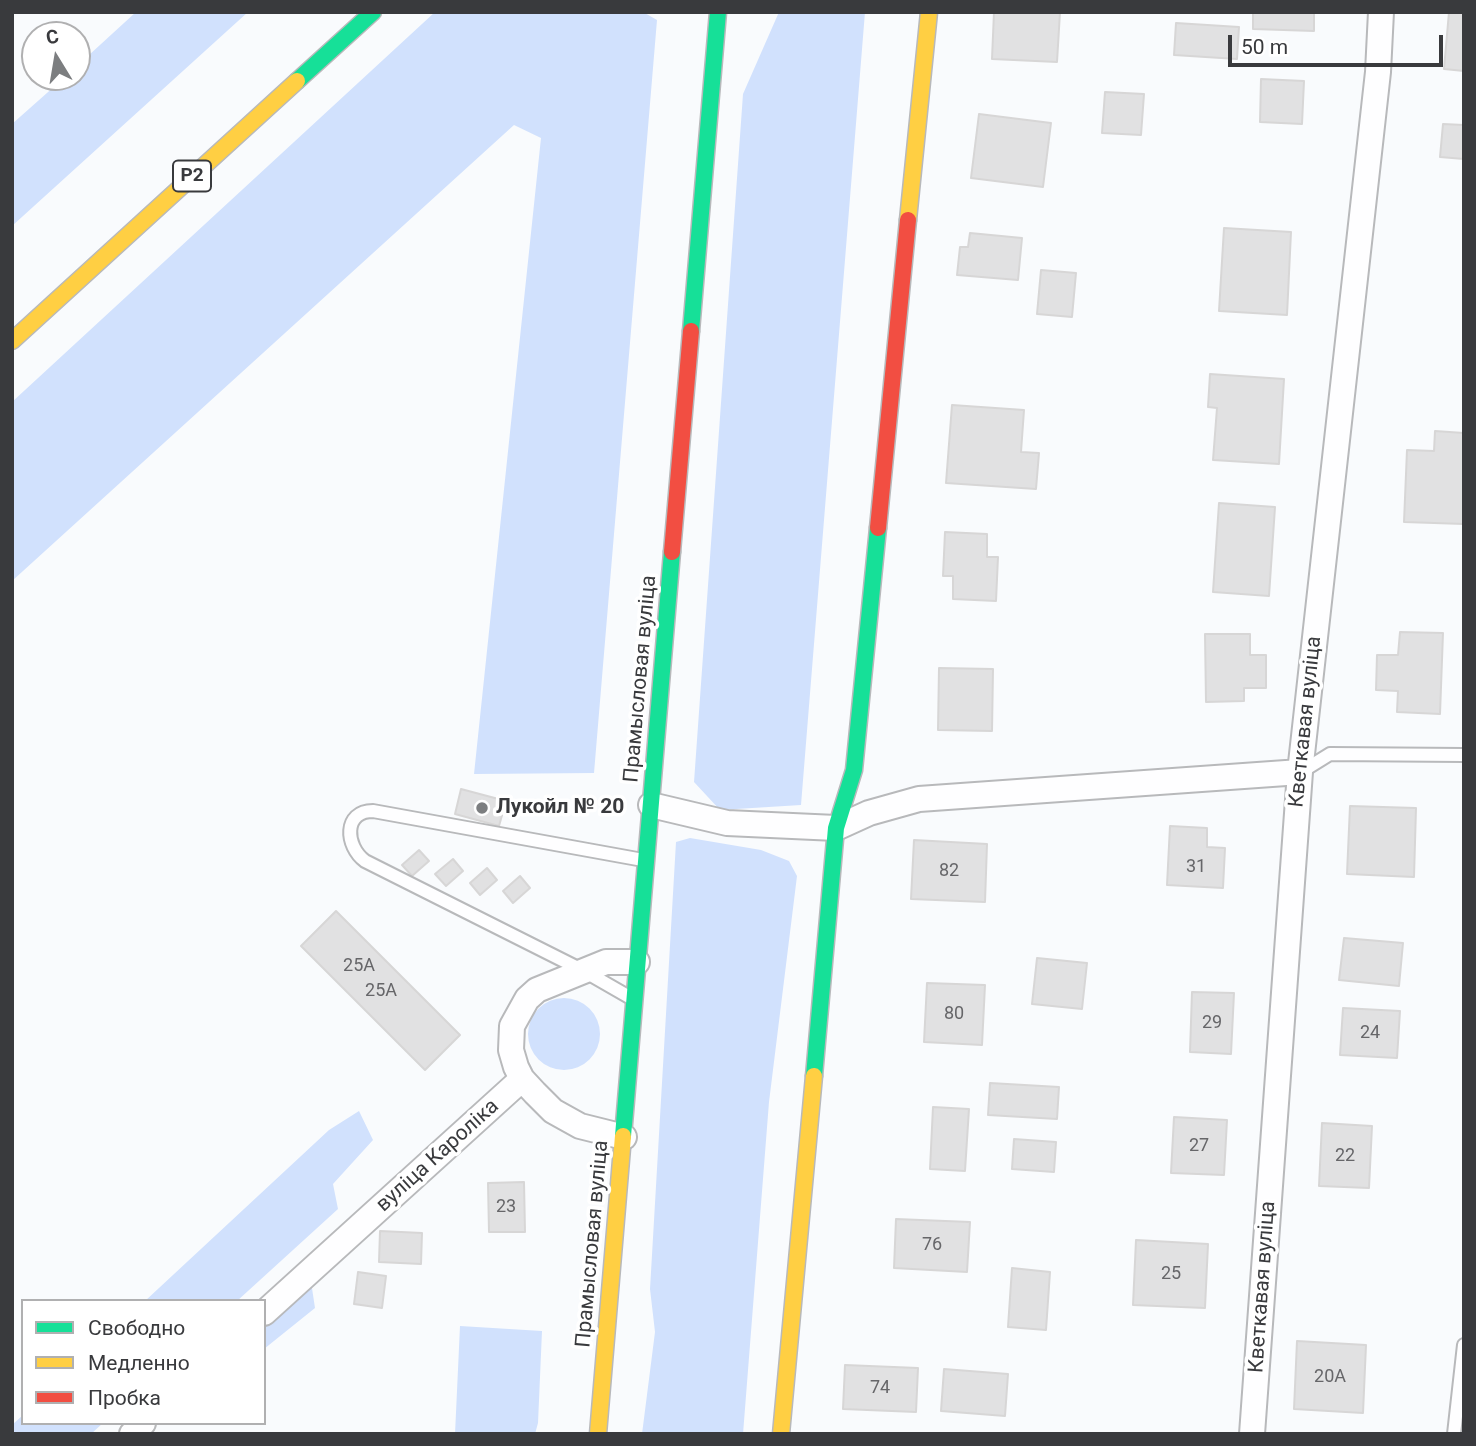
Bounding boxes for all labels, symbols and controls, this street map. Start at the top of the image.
north arrow [21,21,91,91]
scale bar [1231,21,1446,65]
text: С [44,24,61,49]
text: 50 m [1241,35,1288,59]
road number: Р2 [173,160,211,192]
street label: Прамысловая вуліца [619,574,663,784]
street label: Кветкавая вуліца [1284,635,1328,809]
place label: Лукойл № 20 [496,795,624,821]
marker: Лукойл № 20 [474,800,490,816]
house number: 31 [1186,856,1206,878]
house number: 82 [939,860,959,882]
house number: 25А [343,955,375,977]
house number: 25А [365,980,397,1002]
house number: 80 [944,1003,964,1025]
house number: 29 [1202,1012,1222,1034]
house number: 24 [1360,1022,1380,1044]
street label: вуліца Кароліка [371,1094,505,1218]
house number: 27 [1189,1135,1209,1157]
street label: Прамысловая вуліца [571,1139,615,1349]
house number: 22 [1335,1145,1355,1167]
house number: 23 [496,1196,516,1218]
street label: Кветкавая вуліца [1244,1200,1282,1374]
house number: 76 [922,1234,942,1256]
house number: 25 [1161,1263,1181,1285]
legend [21,1299,266,1425]
text: Свободно [88,1316,185,1340]
text: Медленно [88,1351,190,1375]
house number: 20А [1314,1366,1346,1388]
house number: 74 [870,1377,890,1399]
text: Пробка [88,1386,161,1410]

